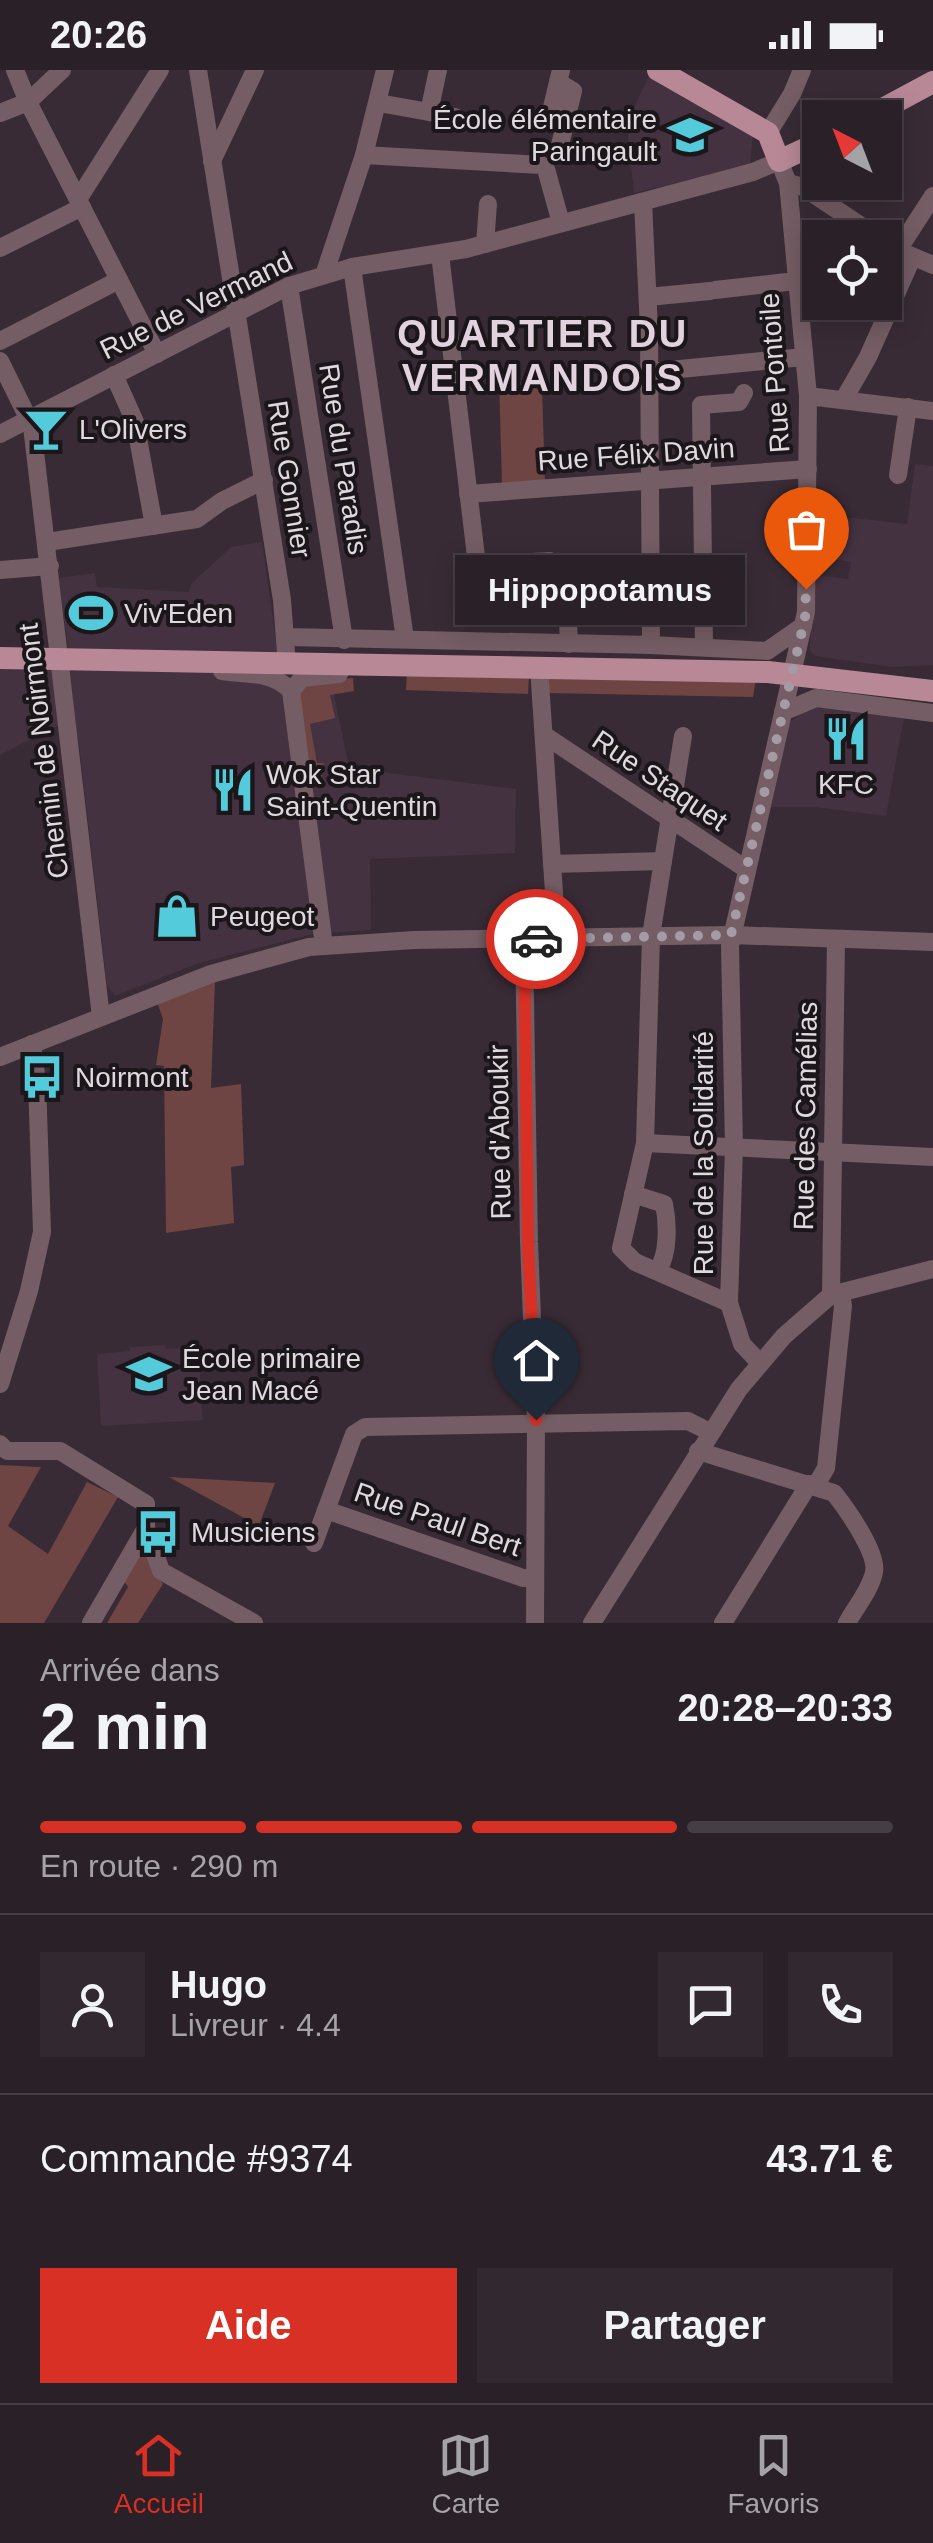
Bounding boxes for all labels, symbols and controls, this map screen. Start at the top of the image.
text: 20:26 [50,14,147,56]
north arrow [802,100,902,200]
map controls [802,100,902,320]
place label: École élémentaire Paringault [433,104,657,167]
school or university icon: École élémentaire Paringault [666,111,714,159]
button: locate [802,220,902,320]
street label: Rue de Vermand [95,245,297,365]
street label: Rue Pontoile [753,292,796,454]
district label: QUARTIER DU VERMANDOIS [397,313,689,399]
street label: Rue du Paradis [313,361,374,557]
street label: Rue Gonnier [262,398,317,560]
bar icon: L'Olivers [22,405,70,453]
place label: L'Olivers [79,414,187,445]
street label: Rue Félix Davin [536,432,736,477]
pin [764,487,849,590]
icon: bag [779,502,834,557]
callout: Hippopotamus [456,554,746,624]
text: Hippopotamus [488,572,712,608]
sports icon: Viv'Eden [67,589,115,637]
place label: Viv'Eden [124,598,233,629]
street label: Chemin de Noirmont [12,621,75,880]
restaurant icon: KFC [822,715,870,763]
street label: Rue Staquet [587,724,733,837]
place label: Wok Star Saint-Quentin [266,759,437,822]
restaurant icon: Wok Star Saint-Quentin [209,766,257,814]
place label: KFC [818,769,874,800]
courier [486,889,586,989]
shop icon: Peugeot [153,892,201,940]
place label: Peugeot [210,901,315,932]
icon: car [509,912,564,967]
street label: Rue des Camélias [788,1001,823,1231]
street label: Rue de la Solidarité [688,1031,719,1275]
street label: Rue d'Aboukir [482,1044,517,1220]
bus stop icon: Noirmont [18,1053,66,1101]
place label: Noirmont [75,1062,189,1093]
pin [494,1318,579,1421]
icon: home [509,1333,564,1388]
place label: École primaire Jean Macé [182,1343,361,1406]
school or university icon: École primaire Jean Macé [125,1350,173,1398]
street label: Rue Paul Bert [350,1476,525,1563]
bus stop icon: Musiciens [134,1508,182,1556]
place label: Musiciens [191,1517,315,1548]
text: Arrivée dans [40,1652,220,1688]
text: 20:28–20:33 [677,1687,893,1729]
text: 2 min [40,1690,210,1763]
text: En route · 290 m [40,1848,278,1884]
button: person [40,1952,145,2057]
button: chat [658,1952,763,2057]
button: phone [788,1952,893,2057]
text: Hugo [170,1964,267,2006]
text: Livreur · 4.4 [170,2007,341,2043]
text: Commande #9374 [40,2138,353,2180]
text: 43.71 € [766,2138,893,2180]
button: Aide [40,2268,457,2383]
button: Partager [477,2268,893,2383]
tab: Accueil [114,2428,204,2520]
tab: Carte [431,2428,500,2520]
tab: Favoris [727,2428,819,2520]

